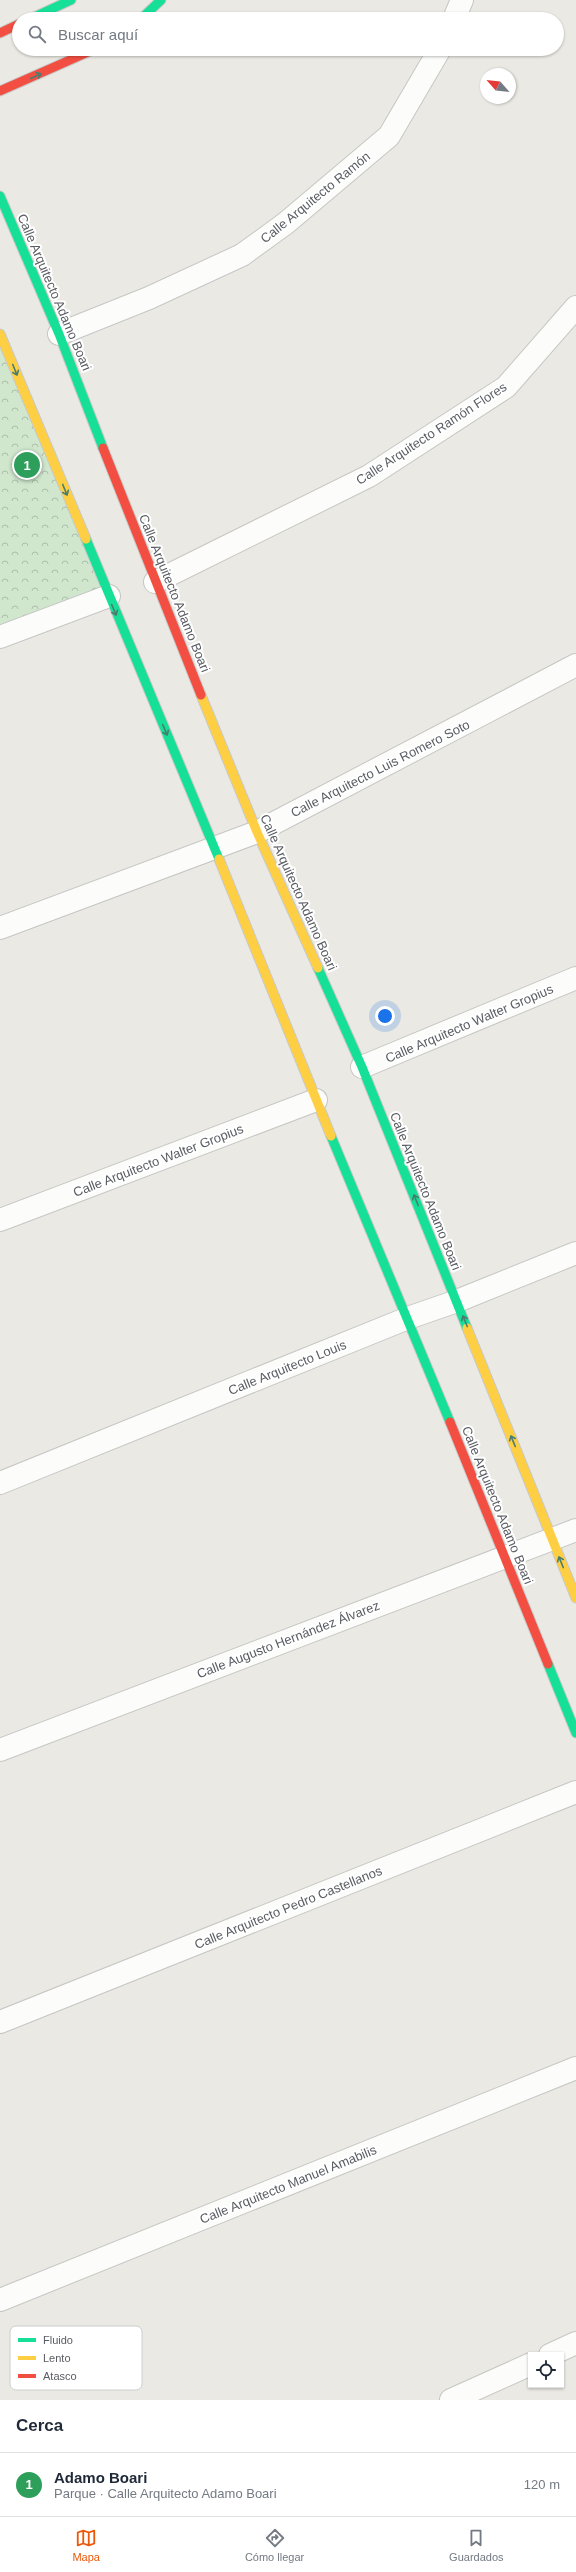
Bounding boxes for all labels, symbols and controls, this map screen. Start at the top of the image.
search box [12,12,564,56]
icon: search [26,23,48,45]
text: Buscar aquí [58,26,138,43]
north arrow [480,68,516,104]
one-way arrow [29,71,41,79]
street label: Calle Arquitecto Ramón [258,149,373,246]
street label: Calle Arquitecto Adamo Boari [15,211,95,373]
one-way arrow [12,363,19,375]
street label: Calle Arquitecto Ramón Flores [353,379,510,488]
pin: 1 [14,450,40,480]
one-way arrow [61,483,69,495]
street label: Calle Arquitecto Adamo Boari [136,512,213,674]
one-way arrow [111,603,119,615]
street label: Calle Arquitecto Luis Romero Soto [288,717,472,820]
one-way arrow [161,723,169,735]
street label: Calle Arquitecto Adamo Boari [257,812,340,973]
street label: Calle Arquitecto Walter Gropius [383,981,556,1066]
your location [375,1006,395,1026]
street label: Calle Arquitecto Adamo Boari [387,1110,464,1272]
street label: Calle Arquitecto Walter Gropius [71,1121,246,1200]
one-way arrow [412,1195,419,1207]
one-way arrow [460,1315,468,1327]
street label: Calle Arquitecto Louis [226,1337,349,1398]
street label: Calle Arquitecto Adamo Boari [459,1424,536,1586]
one-way arrow [509,1436,516,1448]
one-way arrow [557,1557,565,1569]
street label: Calle Augusto Hernández Álvarez [195,1598,382,1681]
street label: Calle Arquitecto Pedro Castellanos [192,1863,385,1952]
street label: Calle Arquitecto Manuel Amabilis [198,2142,379,2227]
legend [10,2326,142,2390]
text: Fluido [43,2334,73,2346]
text: Lento [43,2352,71,2364]
map controls [528,2352,564,2388]
button: locate [528,2352,564,2388]
text: Atasco [43,2370,77,2382]
text: Cerca [16,2416,63,2435]
text: Adamo Boari [54,2469,147,2486]
text: 1 [25,2477,33,2492]
text: 120 m [524,2477,560,2492]
text: Parque · Calle Arquitecto Adamo Boari [54,2486,277,2501]
tab: Mapa [72,2527,100,2563]
tab: Cómo llegar [245,2527,304,2563]
tab: Guardados [449,2527,504,2563]

